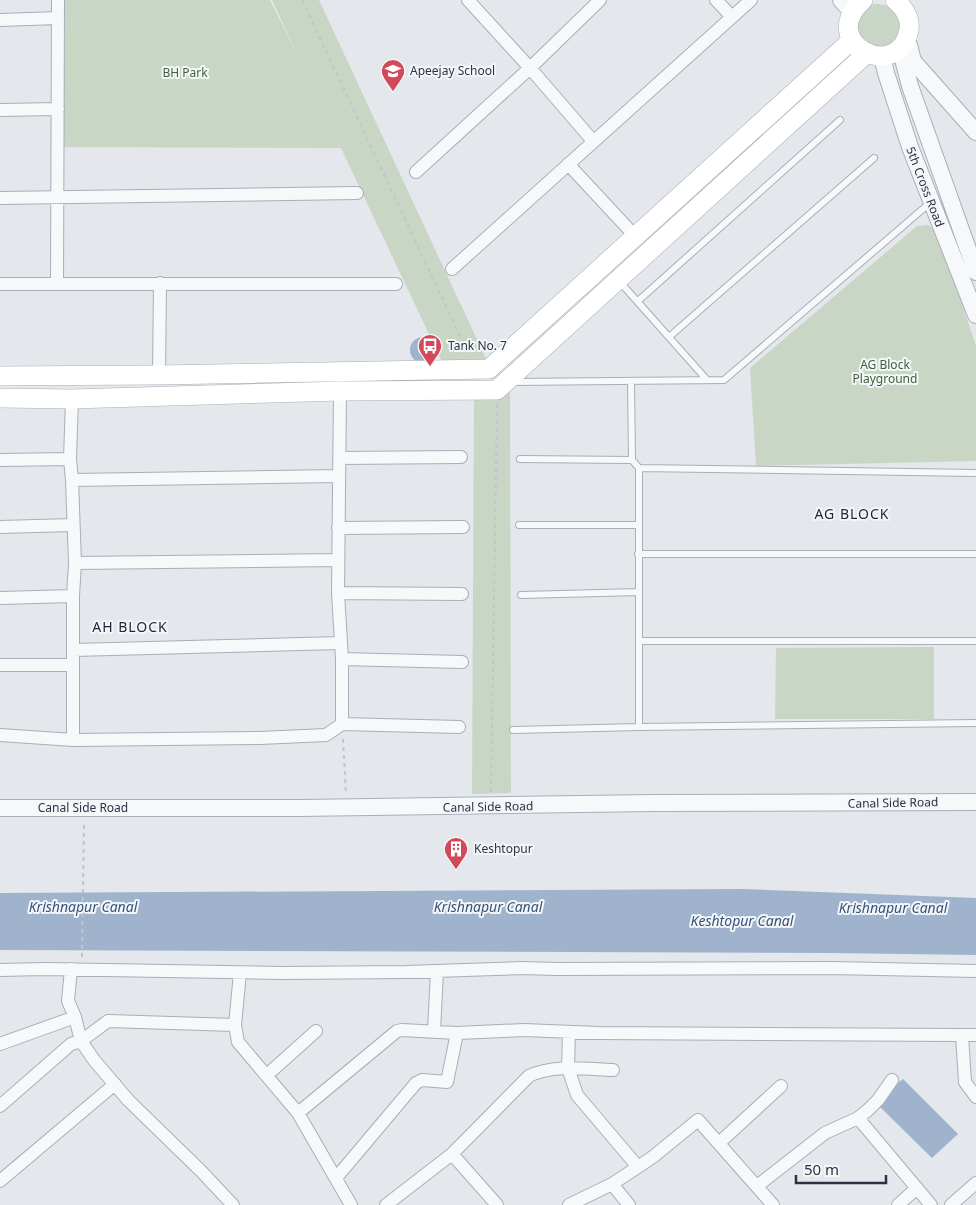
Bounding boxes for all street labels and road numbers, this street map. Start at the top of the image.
street label: 5th Cross Road [902,144,949,229]
street label: Canal Side Road [848,793,938,812]
street label: Canal Side Road [443,797,533,816]
street label: Canal Side Road [38,799,128,816]

